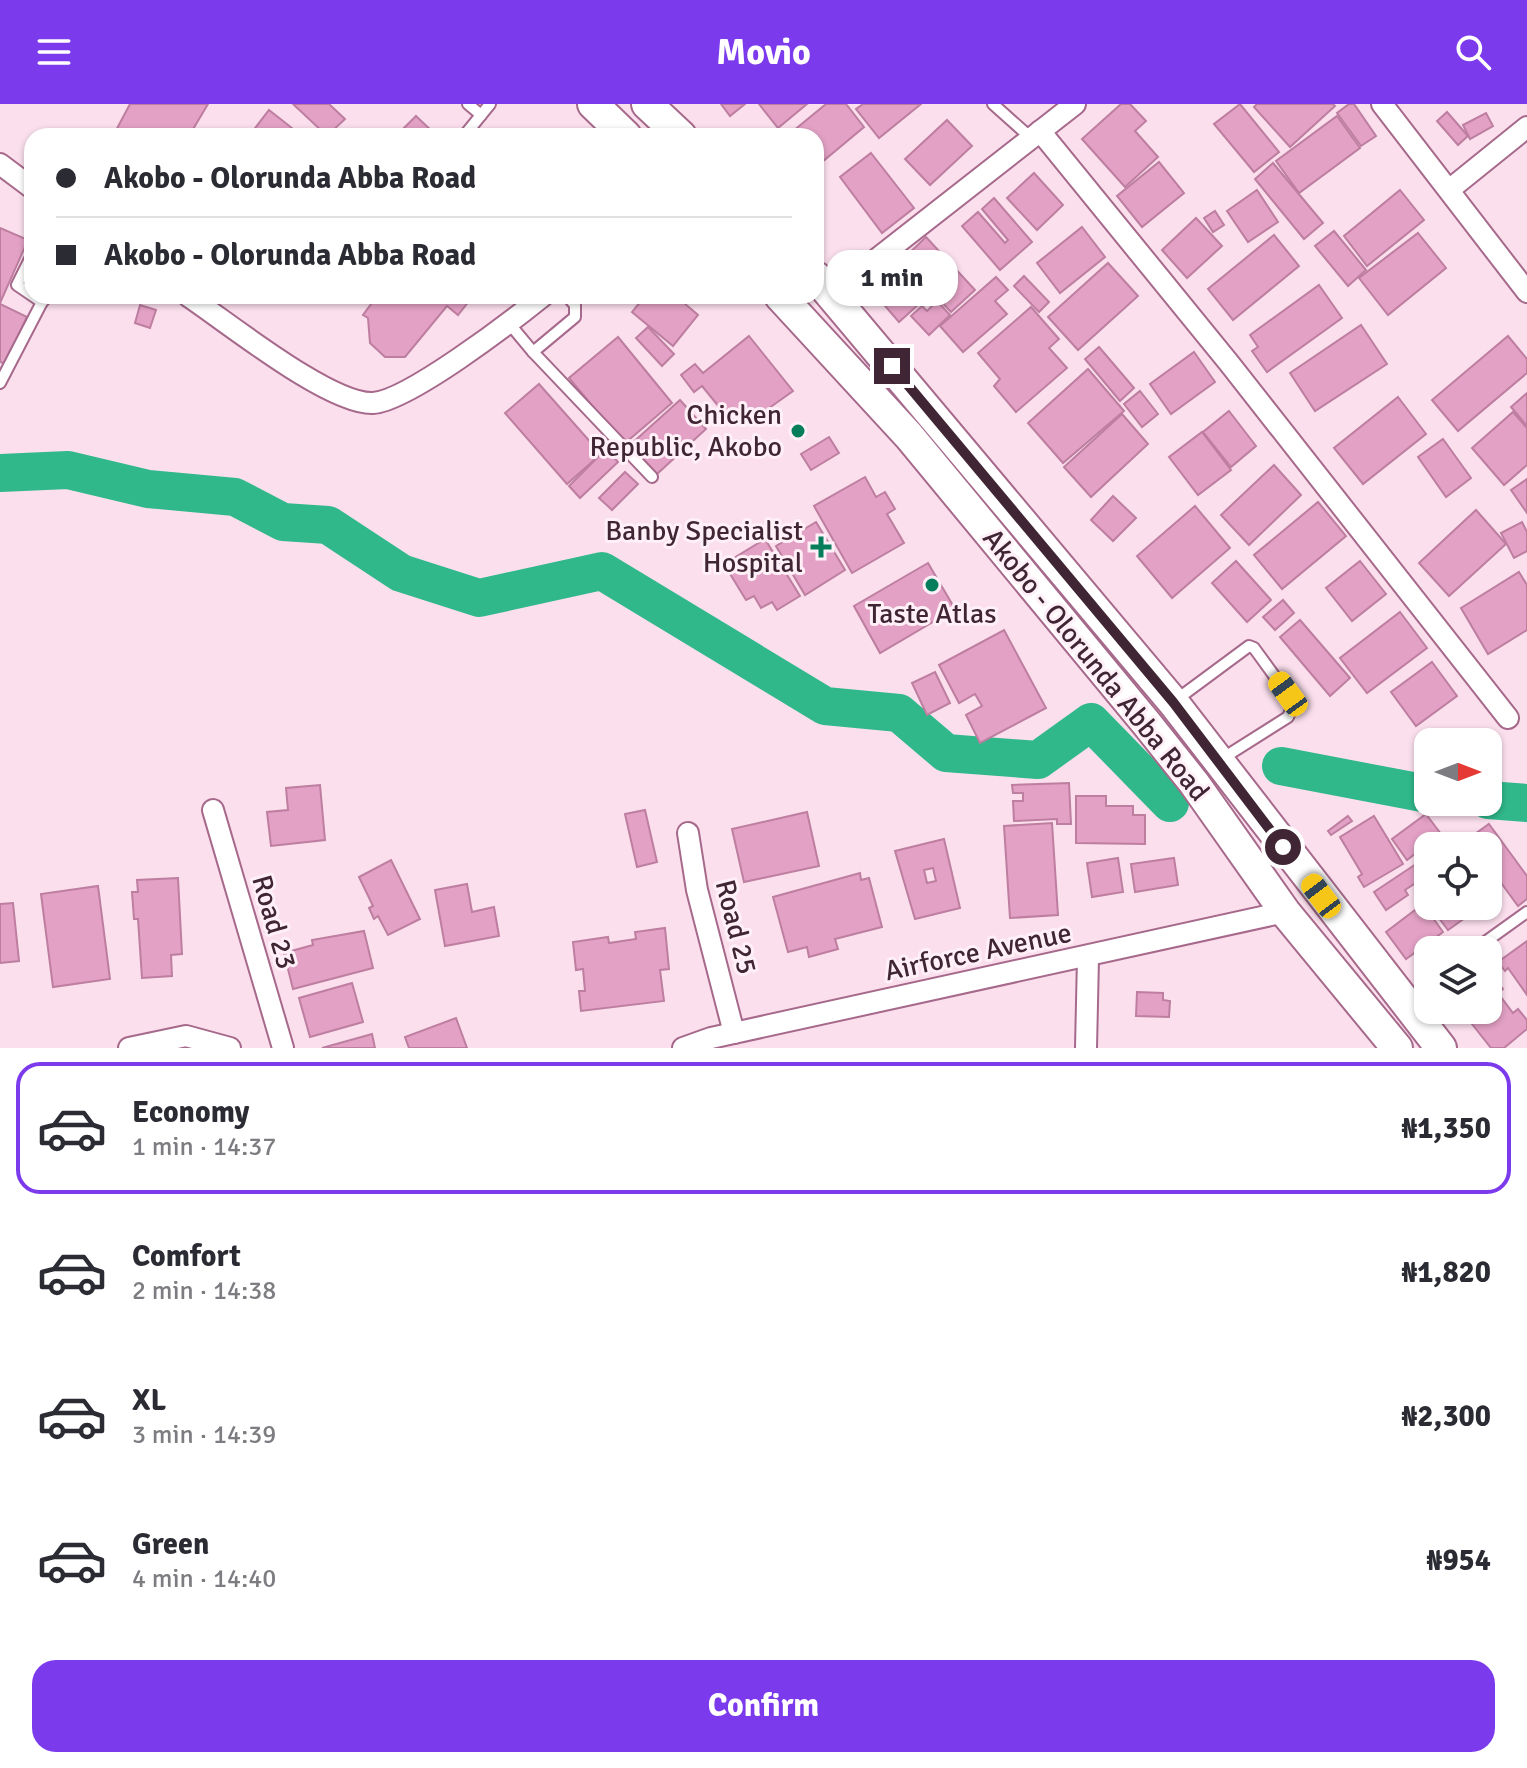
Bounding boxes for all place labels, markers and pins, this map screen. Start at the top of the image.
place label: Chicken Republic, Akobo [590,398,782,464]
marker: Chicken Republic, Akobo [789,422,807,440]
place label: Banby Specialist Hospital [605,514,803,580]
marker: Banby Specialist Hospital [810,536,832,558]
marker: Taste Atlas [923,576,941,594]
place label: Taste Atlas [867,597,997,631]

